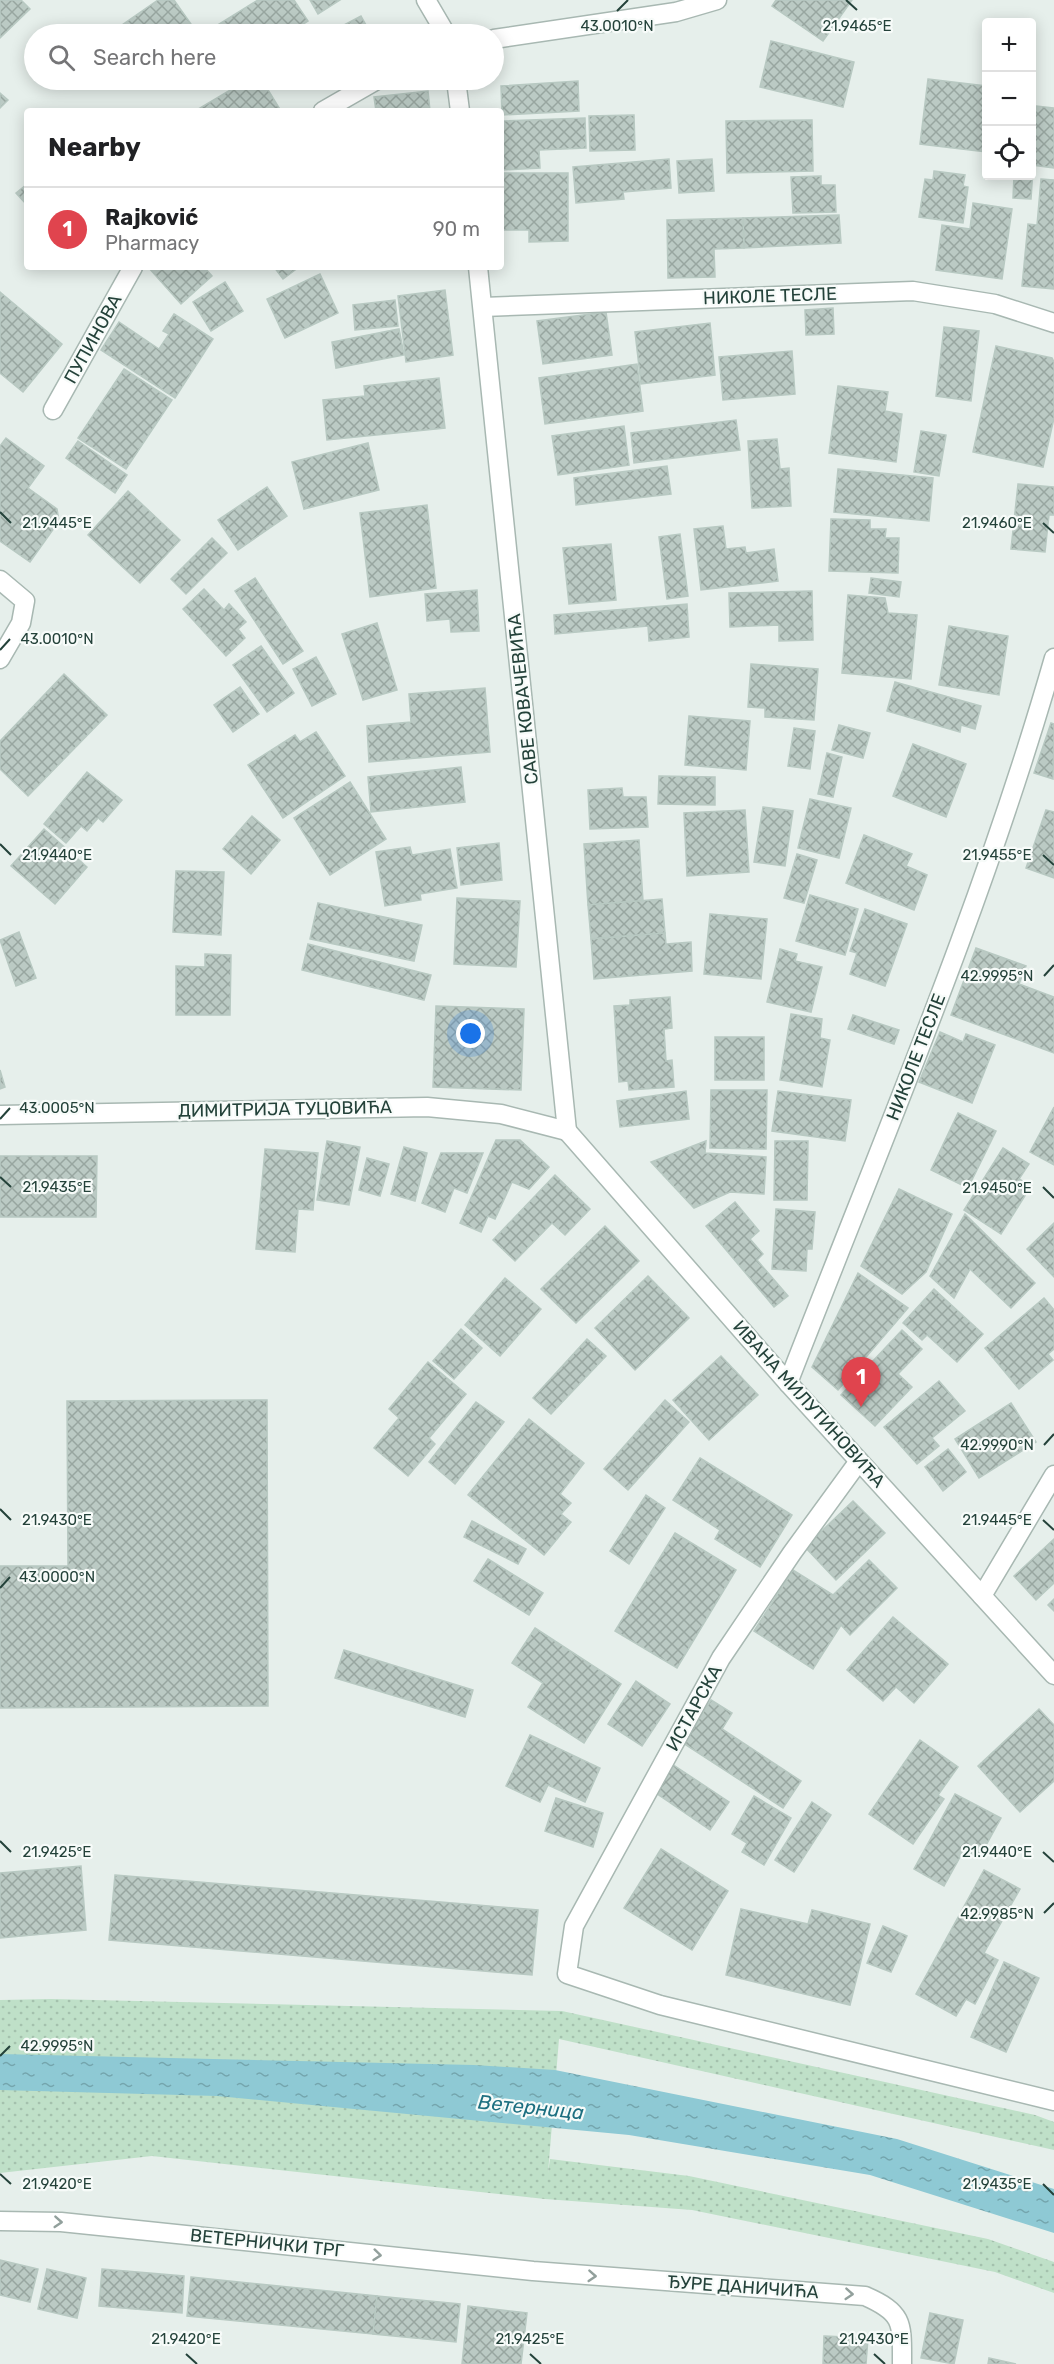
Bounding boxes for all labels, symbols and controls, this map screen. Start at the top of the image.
text: 43.0010°N [580,17,654,35]
text: 21.9465°E [822,17,892,35]
map controls [982,18,1036,180]
button: + [982,18,1036,72]
search box [24,24,504,90]
icon: search [45,41,78,74]
text: Search here [93,44,216,71]
button: − [982,72,1036,126]
button: locate [982,126,1036,180]
text: Nearby [48,132,141,163]
text: Rajković [105,204,198,231]
text: 1 [63,217,72,241]
text: 90 m [433,217,480,241]
text: Pharmacy [105,231,199,255]
street label: НИКОЛЕ ТЕСЛЕ [703,283,837,309]
street label: ПУПИНОВА [59,290,127,388]
text: 21.9445°E [22,514,92,532]
text: 21.9460°E [962,514,1032,532]
street label: САВЕ КОВАЧЕВИЋА [503,612,543,786]
text: 43.0010°N [20,630,94,648]
text: 21.9440°E [22,846,92,864]
text: 21.9455°E [962,846,1032,864]
text: 42.9995°N [960,967,1034,985]
street label: НИКОЛЕ ТЕСЛЕ [882,991,950,1123]
your location [456,1019,485,1048]
street label: ДИМИТРИЈА ТУЦОВИЋА [178,1096,392,1122]
text: 43.0005°N [19,1099,95,1117]
text: 21.9435°E [22,1178,92,1196]
text: 21.9450°E [962,1179,1032,1197]
street label: ИВАНА МИЛУТИНОВИЋА [728,1316,890,1492]
pin: 1 [842,1358,880,1407]
text: 42.9990°N [960,1436,1034,1454]
text: 21.9430°E [22,1511,92,1529]
text: 21.9445°E [962,1511,1032,1529]
text: 43.0000°N [19,1568,95,1586]
street label: ИСТАРСКА [661,1661,727,1755]
text: 21.9425°E [23,1843,91,1861]
text: 21.9440°E [962,1843,1032,1861]
text: 42.9985°N [960,1905,1034,1923]
text: 42.9995°N [20,2037,94,2055]
water label: Ветерница [477,2090,585,2125]
text: 21.9420°E [22,2175,92,2193]
text: 21.9435°E [962,2175,1032,2193]
one-way arrow [54,2215,63,2228]
street label: ВЕТЕРНИЧКИ ТРГ [189,2224,346,2262]
one-way arrow [373,2248,382,2261]
one-way arrow [587,2269,596,2282]
street label: ЂУРЕ ДАНИЧИЋА [667,2271,819,2303]
one-way arrow [844,2288,853,2301]
text: 21.9420°E [151,2330,221,2348]
text: 21.9425°E [496,2330,564,2348]
text: 21.9430°E [839,2330,909,2348]

